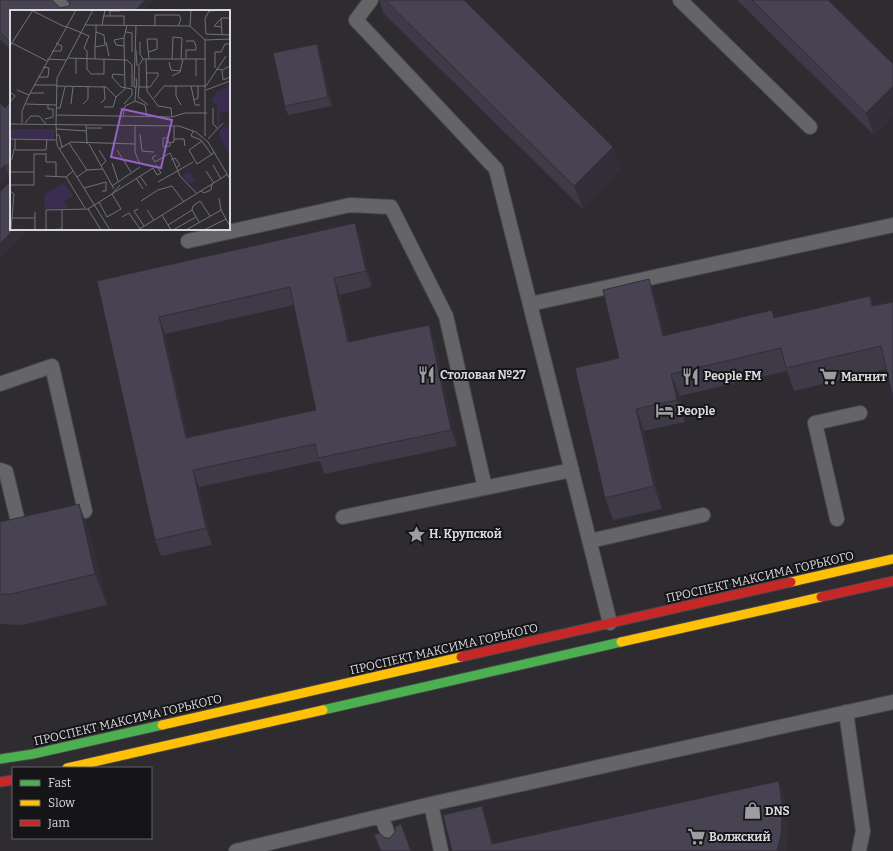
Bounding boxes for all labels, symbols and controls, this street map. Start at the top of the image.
inset map [10,10,230,230]
restaurant icon: Столовая №27 [417,365,437,385]
restaurant icon: People FM [681,366,701,386]
supermarket icon: Магнит [818,367,838,387]
place label: Столовая №27 [440,368,526,382]
place label: People FM [704,369,762,383]
place label: Магнит [841,370,887,384]
hotel icon: People [654,401,674,421]
place label: People [677,404,716,418]
place icon: Н. Крупской [406,524,426,544]
place label: Н. Крупской [429,527,502,541]
street label: ПРОСПЕКТ МАКСИМА ГОРЬКОГО [665,548,856,605]
street label: ПРОСПЕКТ МАКСИМА ГОРЬКОГО [349,620,540,677]
street label: ПРОСПЕКТ МАКСИМА ГОРЬКОГО [33,691,224,748]
legend [12,767,152,839]
text: Fast [48,776,72,790]
text: Slow [48,796,75,810]
shop icon: DNS [742,801,762,821]
place label: DNS [765,804,790,818]
text: Jam [47,816,70,830]
supermarket icon: Волжский [686,827,706,847]
place label: Волжский [709,830,770,844]

